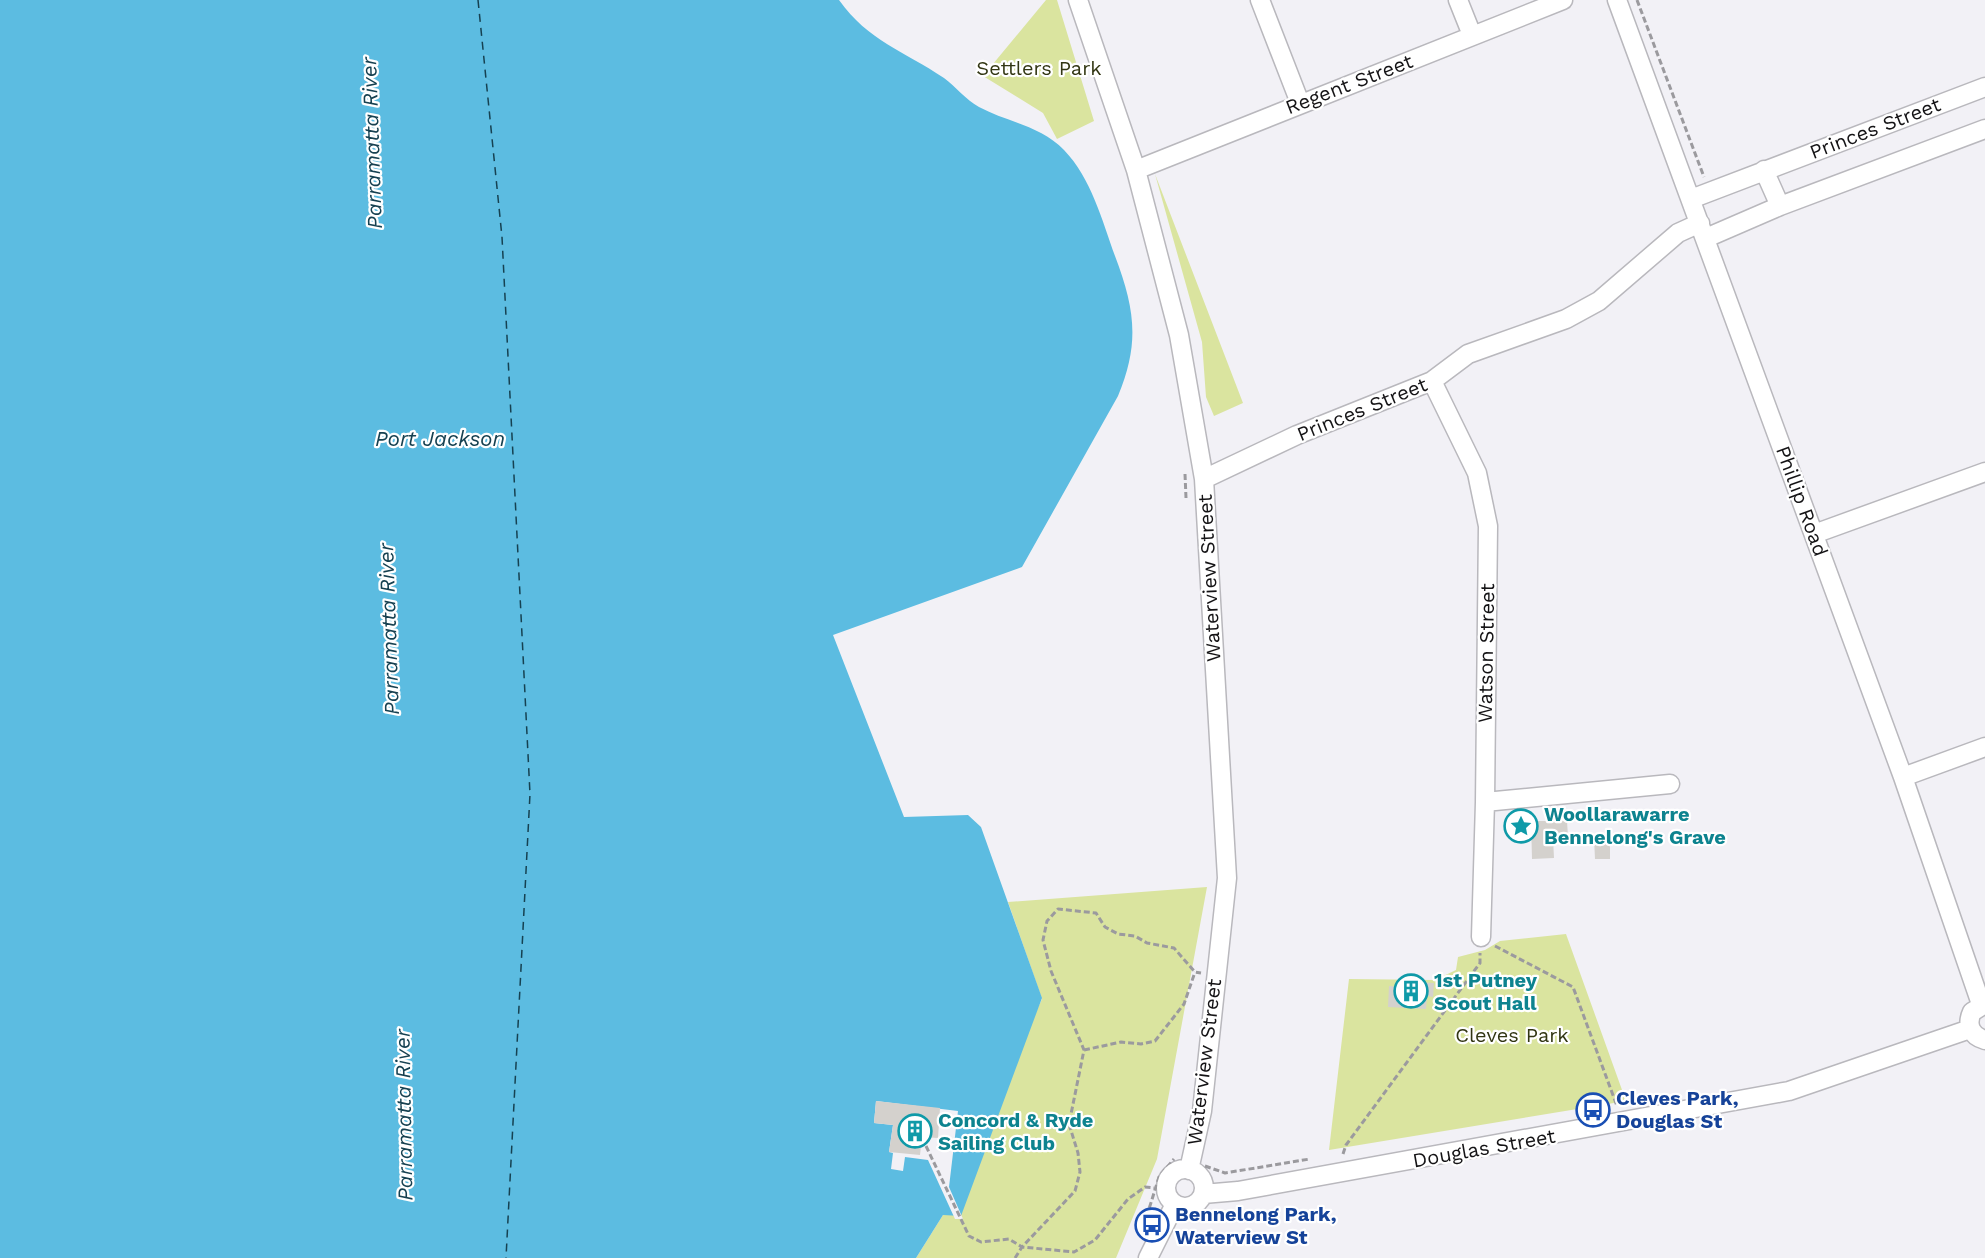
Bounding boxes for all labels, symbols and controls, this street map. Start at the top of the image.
street label: Regent Street [1282,49,1417,119]
water label: Parramatta River [356,56,387,229]
park label: Settlers Park [976,56,1102,80]
street label: Princes Street [1806,92,1944,164]
street label: Princes Street [1293,372,1431,446]
water label: Port Jackson [375,426,505,451]
street label: Phillip Road [1771,443,1833,559]
street label: Waterview Street [1193,493,1225,662]
water label: Parramatta River [373,542,404,715]
street label: Watson Street [1473,582,1499,723]
place label: Woollarawarre Bennelong's Grave [1544,802,1726,849]
place icon: Woollarawarre Bennelong's Grave [1503,808,1539,844]
place label: 1st Putney Scout Hall [1434,968,1538,1015]
building icon: 1st Putney Scout Hall [1393,973,1429,1009]
street label: Waterview Street [1182,977,1226,1147]
park label: Cleves Park [1455,1023,1569,1047]
water label: Parramatta River [389,1028,417,1201]
place label: Cleves Park, Douglas St [1616,1086,1738,1133]
bus stop icon: Cleves Park, Douglas St [1575,1092,1611,1128]
place label: Concord & Ryde Sailing Club [938,1108,1093,1155]
building icon: Concord & Ryde Sailing Club [897,1113,933,1149]
street label: Douglas Street [1411,1124,1558,1172]
place label: Bennelong Park, Waterview St [1175,1202,1337,1249]
bus stop icon: Bennelong Park, Waterview St [1134,1207,1170,1243]

